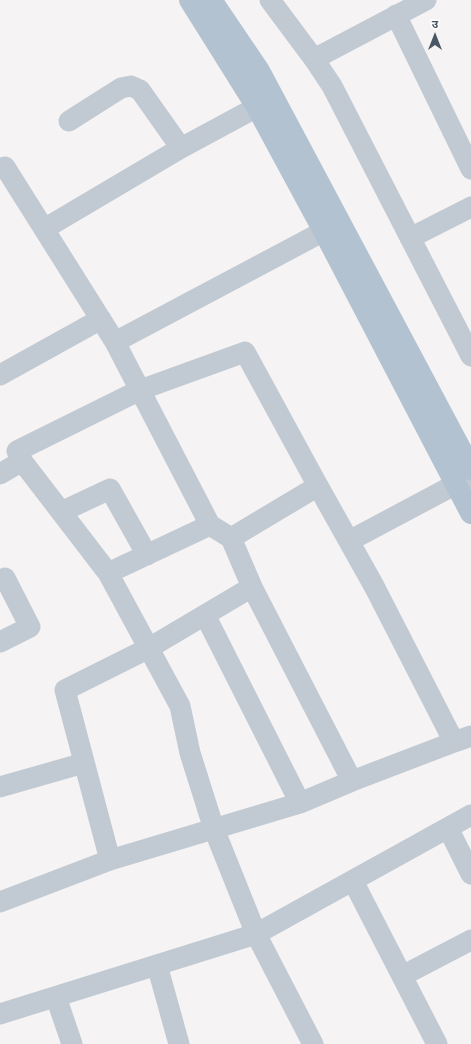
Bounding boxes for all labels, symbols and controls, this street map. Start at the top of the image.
north arrow [415,16,455,56]
text: उ [432,17,438,31]

